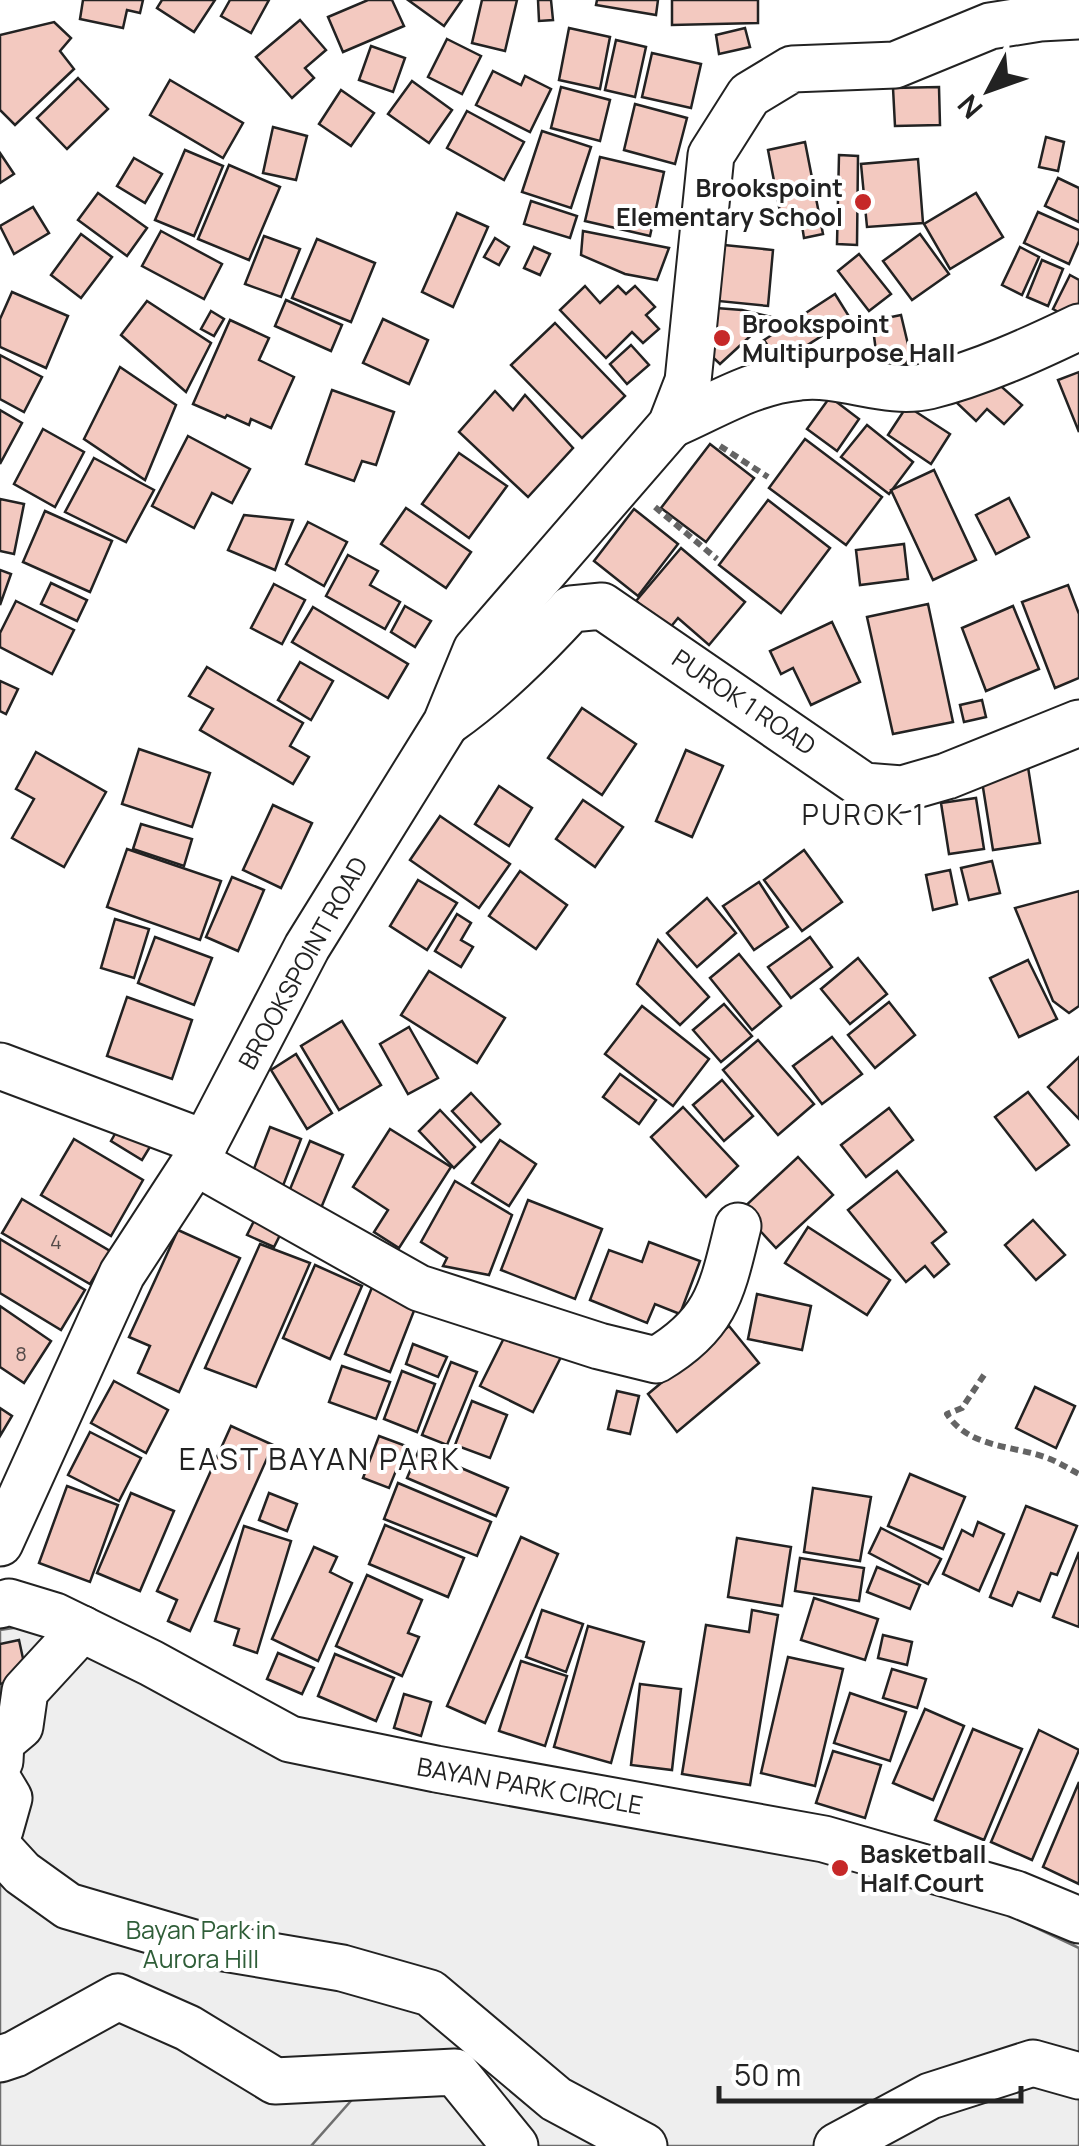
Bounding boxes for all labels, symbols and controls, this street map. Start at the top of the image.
north arrow [939,40,1039,140]
text: N [948,87,990,127]
place label: Brookspoint Elementary School [616,170,843,234]
marker: Brookspoint Elementary School [852,191,874,213]
place label: Brookspoint Multipurpose Hall [742,306,955,370]
marker: Brookspoint Multipurpose Hall [711,327,733,349]
street label: PUROK 1 ROAD [665,641,823,763]
district label: PUROK 1 [802,795,926,833]
street label: BROOKSPOINT ROAD [230,850,376,1075]
house number: 4 [50,1228,62,1255]
house number: 8 [15,1340,27,1367]
district label: EAST BAYAN PARK [179,1438,461,1479]
street label: BAYAN PARK CIRCLE [414,1748,646,1823]
place label: Basketball Half Court [860,1836,987,1900]
marker: Basketball Half Court [829,1857,851,1879]
park label: Bayan Park in Aurora Hill [126,1912,276,1976]
scale bar [719,2041,1022,2103]
text: 50 m [734,2054,801,2095]

